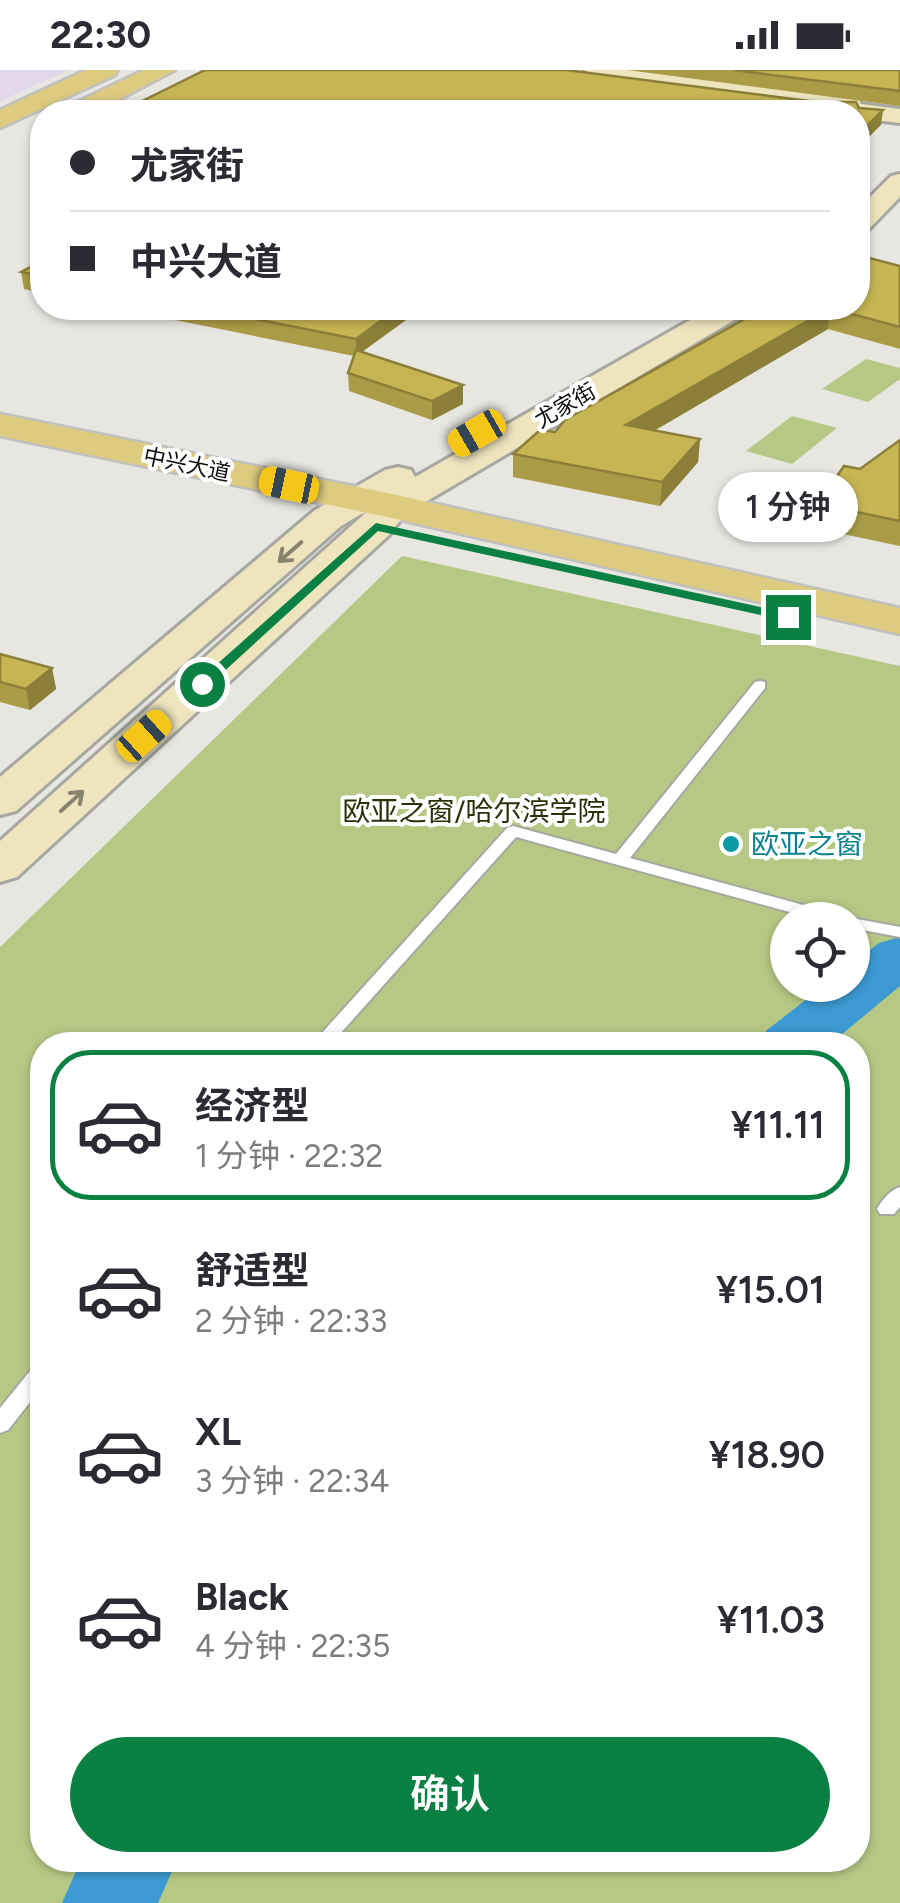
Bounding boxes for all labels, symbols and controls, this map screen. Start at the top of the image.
text: 22:30 [50,12,151,58]
text: 尤家街 [130,143,244,189]
text: 中兴大道 [130,239,282,285]
street label: 尤家街 [530,377,601,434]
car [444,405,510,461]
street label: 中兴大道 [141,442,233,487]
car [257,464,321,506]
callout: 1 分钟 [718,472,858,542]
text: 1 分钟 [745,488,831,526]
one-way arrow [277,540,303,562]
route end [766,595,811,640]
route start [180,662,225,707]
car [112,705,176,767]
one-way arrow [59,790,84,813]
park label: 欧亚之窗/哈尔滨学院 [343,794,605,828]
place label: 欧亚之窗 [751,827,863,861]
marker: 欧亚之窗 [720,833,742,855]
map controls [770,902,870,1002]
button: locate [770,902,870,1002]
icon: car [75,1080,165,1170]
text: 经济型 [195,1083,309,1129]
text: ¥11.11 [731,1102,825,1148]
text: 1 分钟 · 22:32 [195,1137,383,1175]
icon: car [75,1245,165,1335]
text: 舒适型 [195,1248,309,1294]
text: ¥15.01 [716,1267,825,1313]
text: 2 分钟 · 22:33 [195,1302,387,1340]
text: XL [195,1409,241,1455]
icon: car [75,1410,165,1500]
text: ¥18.90 [709,1432,825,1478]
text: 3 分钟 · 22:34 [195,1462,389,1500]
text: Black [195,1574,289,1620]
icon: car [75,1575,165,1665]
text: ¥11.03 [717,1597,825,1643]
text: 4 分钟 · 22:35 [195,1627,390,1665]
button: 确认 [70,1737,830,1852]

